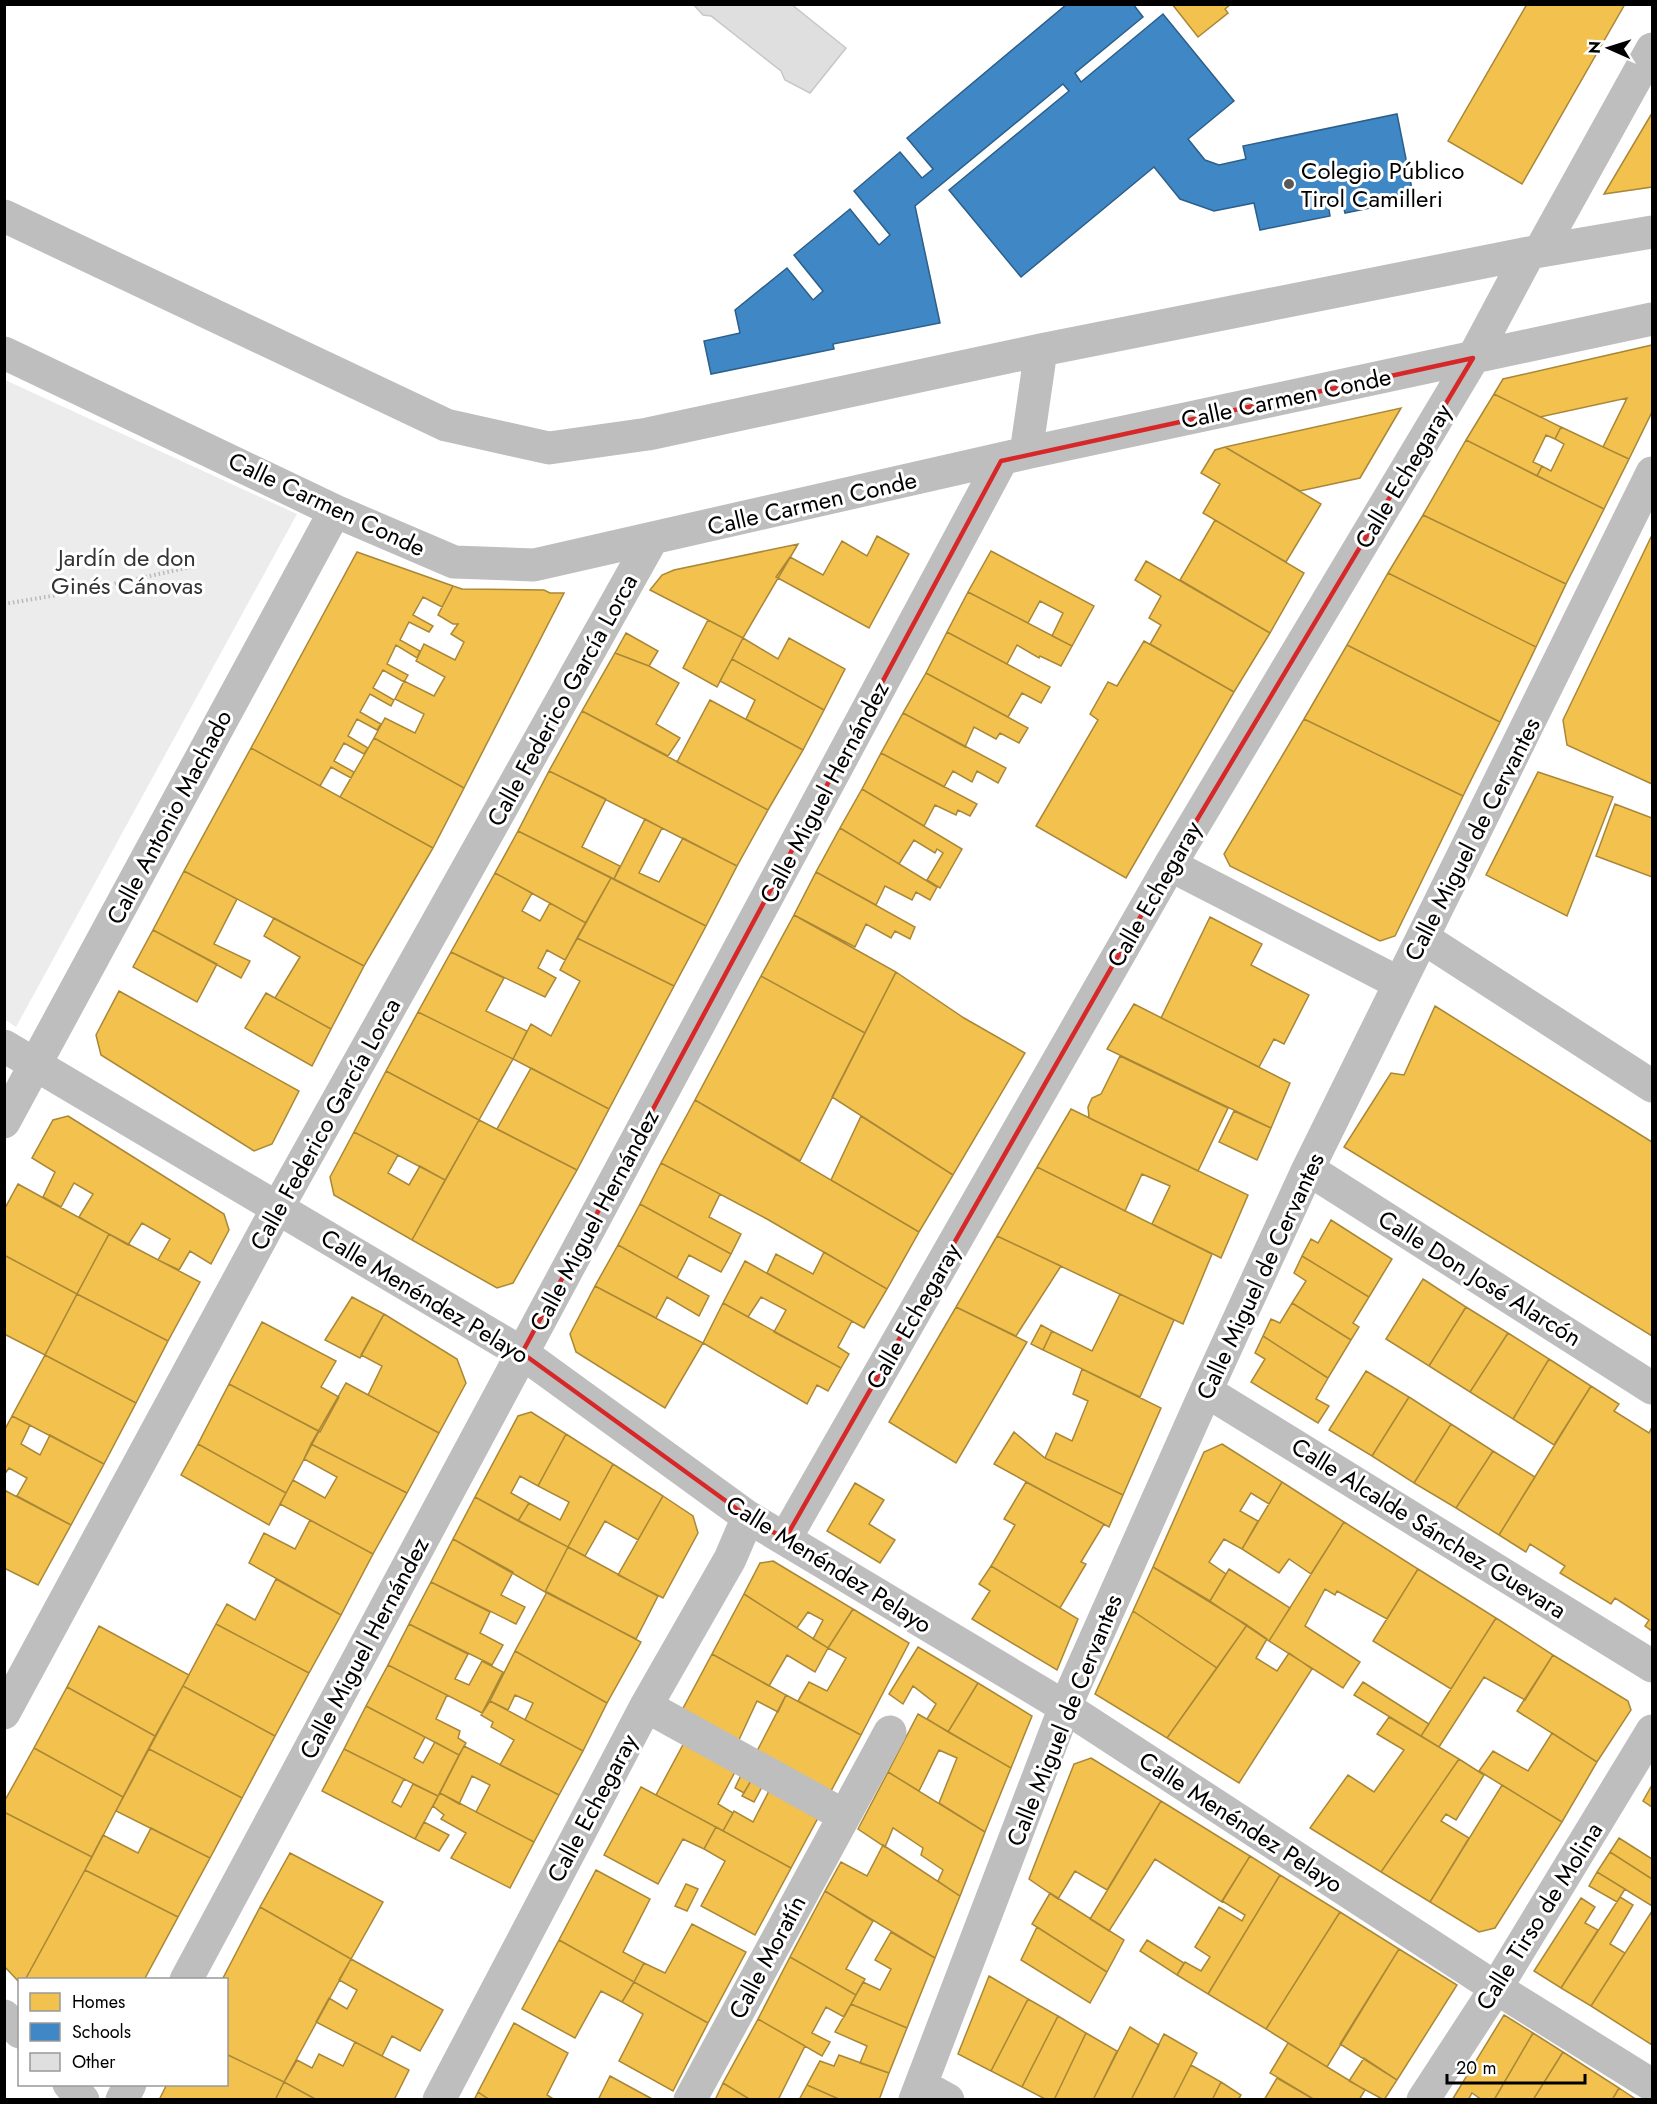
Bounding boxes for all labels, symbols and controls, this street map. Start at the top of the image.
north arrow [1579,18,1639,78]
text: N [1583,40,1606,54]
place label: Colegio Público Tirol Camilleri [1301,153,1464,216]
marker: Colegio Público Tirol Camilleri [1282,177,1296,191]
street label: Calle Carmen Conde [1178,359,1394,437]
street label: Calle Echegaray [1346,396,1460,555]
street label: Calle Carmen Conde [223,443,431,565]
street label: Calle Carmen Conde [704,462,920,544]
park label: Jardín de don Ginés Cánovas [51,540,203,603]
street label: Calle Federico García Lorca [478,567,646,833]
street label: Calle Miguel Hernández [751,675,897,909]
street label: Calle Antonio Machado [98,704,240,930]
street label: Calle Miguel de Cervantes [1395,711,1549,967]
street label: Calle Echegaray [1098,814,1210,974]
street label: Calle Federico García Lorca [241,991,409,1257]
street label: Calle Miguel Hernández [521,1103,667,1337]
street label: Calle Miguel de Cervantes [1187,1147,1333,1405]
street label: Calle Don José Alarcón [1372,1201,1588,1355]
street label: Calle Menéndez Pelayo [314,1220,536,1372]
street label: Calle Echegaray [857,1236,969,1396]
street label: Calle Alcalde Sánchez Guevara [1285,1429,1573,1627]
street label: Calle Menéndez Pelayo [719,1486,939,1642]
street label: Calle Miguel Hernández [291,1531,437,1765]
street label: Calle Miguel de Cervantes [997,1589,1131,1851]
street label: Calle Echegaray [538,1727,646,1888]
street label: Calle Menéndez Pelayo [1132,1743,1350,1901]
street label: Calle Tirso de Molina [1467,1815,1611,2017]
street label: Calle Moratín [720,1889,814,2025]
legend [18,1978,228,2086]
text: Homes [72,1989,125,2015]
text: Schools [72,2019,131,2045]
scale bar [1447,2047,1585,2085]
text: Other [72,2049,116,2075]
text: 20 m [1456,2055,1496,2081]

